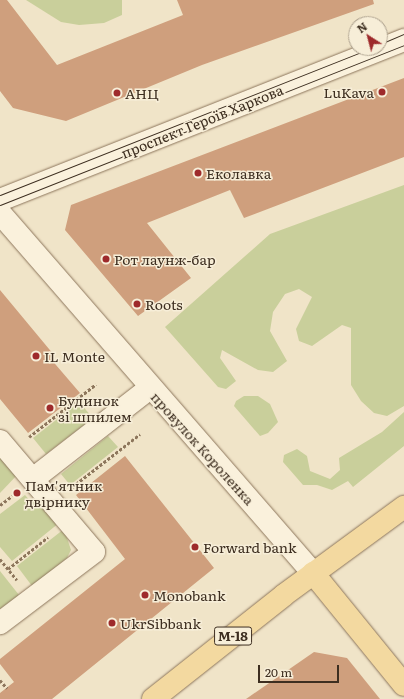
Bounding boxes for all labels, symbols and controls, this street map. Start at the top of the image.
north arrow [348,16,388,56]
text: N [353,18,370,36]
street label: проспект Героїв Харкова [118,81,286,161]
place label: LuKava [324,84,374,100]
place label: АНЦ [125,85,159,101]
marker: LuKava [377,87,387,97]
marker: АНЦ [112,88,122,98]
place label: Еколавка [206,165,271,181]
marker: Еколавка [193,168,203,178]
place label: Рот лаунж-бар [114,251,216,267]
marker: Рот лаунж-бар [101,254,111,264]
place label: Roots [145,296,183,312]
marker: Roots [132,299,142,309]
place label: IL Monte [44,348,105,364]
marker: IL Monte [31,351,41,361]
street label: провулок Короленка [148,388,258,508]
place label: Будинок зі шпилем [58,392,132,424]
marker: Будинок зі шпилем [45,403,55,413]
place label: Пам'ятник двірнику [25,477,102,510]
marker: Пам'ятник двірнику [12,488,22,498]
place label: Forward bank [203,539,297,555]
marker: Forward bank [190,542,200,552]
place label: Monobank [153,587,225,603]
marker: Monobank [140,590,150,600]
place label: UkrSibbank [120,615,201,631]
marker: UkrSibbank [107,618,117,628]
road number: М-18 [214,625,252,647]
scale bar [260,657,341,683]
text: 20 m [265,663,292,681]

